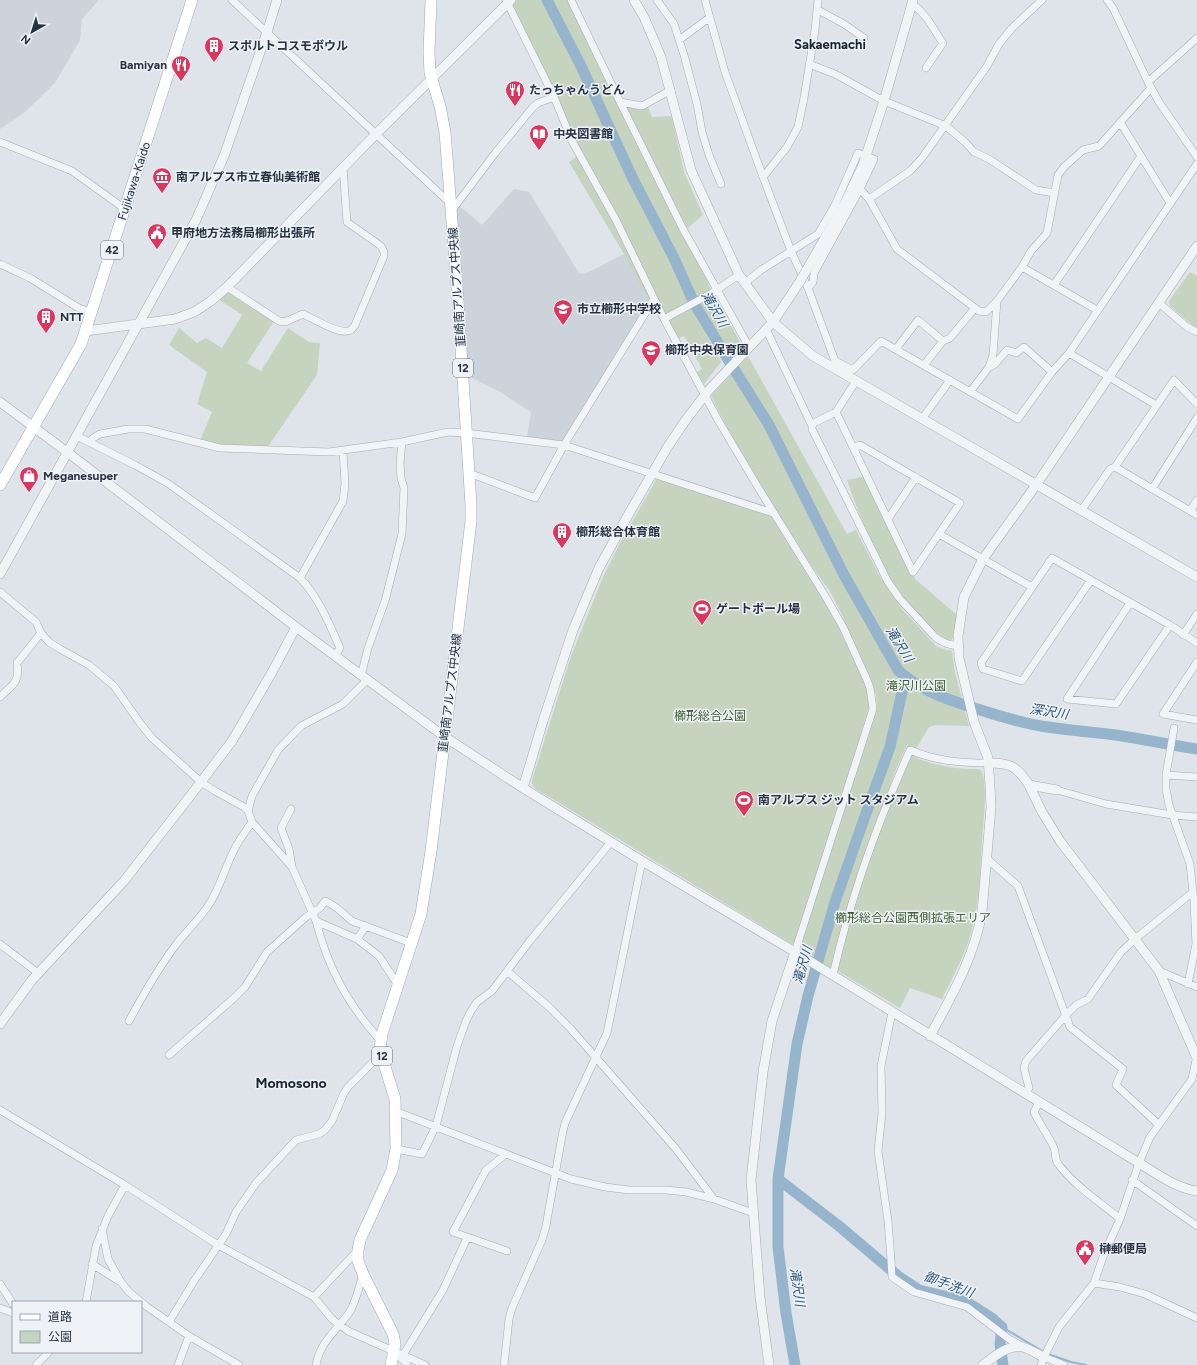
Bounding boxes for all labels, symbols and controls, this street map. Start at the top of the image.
north arrow [12,12,52,52]
text: N [19,32,33,47]
building icon: スポルトコスモボウル [203,35,225,63]
district label: Sakaemachi [794,37,866,52]
place label: スポルトコスモボウル [228,39,348,53]
restaurant icon: Bamiyan [170,54,192,82]
place label: Bamiyan [120,58,167,72]
restaurant icon: たっちゃんうどん [504,79,526,107]
place label: たっちゃんうどん [529,83,625,97]
library icon: 中央図書館 [528,123,550,151]
place label: 中央図書館 [553,127,613,141]
street label: Fujikawa-Kaido [115,140,153,222]
museum icon: 南アルプス市立春仙美術館 [151,166,173,194]
place label: 南アルプス市立春仙美術館 [176,170,320,184]
public building icon: 甲府地方法務局櫛形出張所 [146,222,168,250]
place label: 甲府地方法務局櫛形出張所 [171,226,315,240]
street label: 韮崎南アルプス中央線 [446,227,468,347]
road number: 42 [101,241,123,259]
water label: 滝沢川 [698,289,732,332]
school or university icon: 市立櫛形中学校 [552,298,574,326]
place label: 市立櫛形中学校 [577,302,661,316]
building icon: NTT [35,306,57,334]
place label: NTT [60,310,83,324]
school or university icon: 櫛形中央保育園 [640,339,662,367]
place label: 櫛形中央保育園 [665,343,749,357]
road number: 12 [453,359,473,377]
shop icon: Meganesuper [18,465,40,493]
place label: Meganesuper [43,469,118,483]
building icon: 櫛形総合体育館 [551,521,573,549]
place label: 櫛形総合体育館 [576,525,660,539]
sports icon: ゲートボール場 [691,598,713,626]
place label: ゲートボール場 [716,602,800,616]
water label: 滝沢川 [883,624,917,666]
street label: 韮崎南アルプス中央線 [436,633,464,753]
park label: 滝沢川公園 [886,679,946,693]
water label: 深沢川 [1028,701,1071,722]
park label: 櫛形総合公園 [674,709,746,723]
sports icon: 南アルプス ジット スタジアム [733,789,755,817]
place label: 南アルプス ジット スタジアム [758,793,919,807]
park label: 櫛形総合公園西側拡張エリア [835,911,991,925]
water label: 滝沢川 [790,942,816,986]
road number: 12 [372,1047,392,1065]
district label: Momosono [255,1075,327,1092]
public building icon: 榊郵便局 [1074,1238,1096,1266]
place label: 榊郵便局 [1099,1242,1147,1256]
water label: 滝沢川 [787,1267,808,1309]
water label: 御手洗川 [922,1269,978,1301]
legend [12,1301,142,1353]
text: 道路 [48,1310,72,1324]
text: 公園 [48,1330,72,1344]

